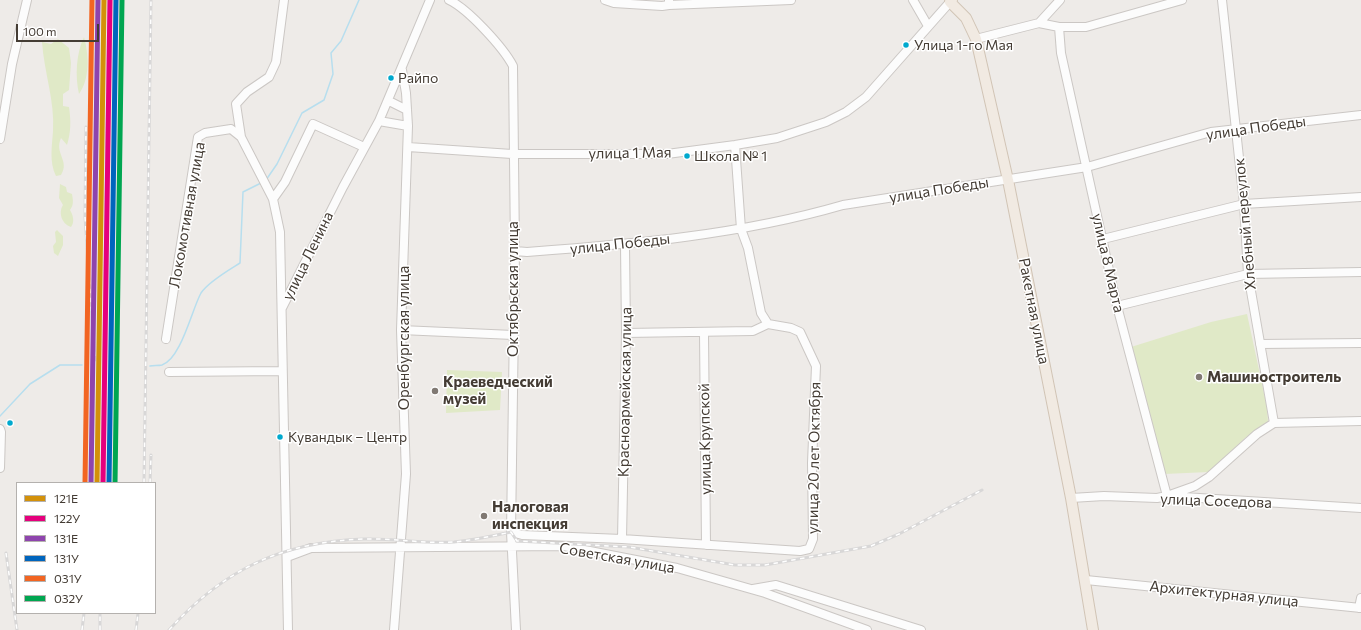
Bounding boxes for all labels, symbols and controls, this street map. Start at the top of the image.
scale bar [18,16,101,42]
text: 100 m [23,24,57,38]
place label: Улица 1-го Мая [914,37,1013,53]
marker: Улица 1-го Мая [901,40,911,50]
place label: Райпо [398,70,438,86]
marker: Райпо [386,73,396,83]
street label: улица Победы [1205,112,1307,144]
street label: Локомотивная улица [165,141,209,289]
street label: улица 1 Мая [588,143,672,163]
place label: Школа № 1 [694,148,767,164]
marker: Школа № 1 [682,151,692,161]
street label: Хлебный переулок [1230,157,1260,291]
street label: улица Победы [888,173,990,207]
street label: улица Ленина [279,209,337,303]
street label: улица 8 Марта [1088,212,1128,314]
street label: Октябрьская улица [504,221,522,357]
street label: улица Победы [569,230,671,258]
street label: Ракетная улица [1015,256,1053,366]
street label: Оренбургская улица [395,266,413,410]
street label: Красноармейская улица [615,307,635,477]
place label: Машиностроитель [1207,368,1341,386]
marker: Машиностроитель [1194,372,1204,382]
place label: Краеведческий музей [443,373,553,408]
street label: улица 20 лет Октября [804,382,824,534]
street label: улица Крупской [695,383,715,495]
marker: Краеведческий музей [430,386,440,396]
unlabelled marker [5,418,15,428]
place label: Кувандык – Центр [288,429,407,445]
marker: Кувандык – Центр [275,432,285,442]
legend [16,482,156,614]
street label: улица Соседова [1160,490,1272,512]
text: 121Е [54,491,78,505]
place label: Налоговая инспекция [492,498,569,533]
text: 122У [54,511,80,525]
marker: Налоговая инспекция [479,511,489,521]
text: 131Е [54,531,78,545]
street label: Советская улица [558,539,676,577]
text: 131У [54,551,79,565]
text: 031У [54,571,82,585]
street label: Архитектурная улица [1148,577,1300,611]
text: 032У [54,591,83,605]

